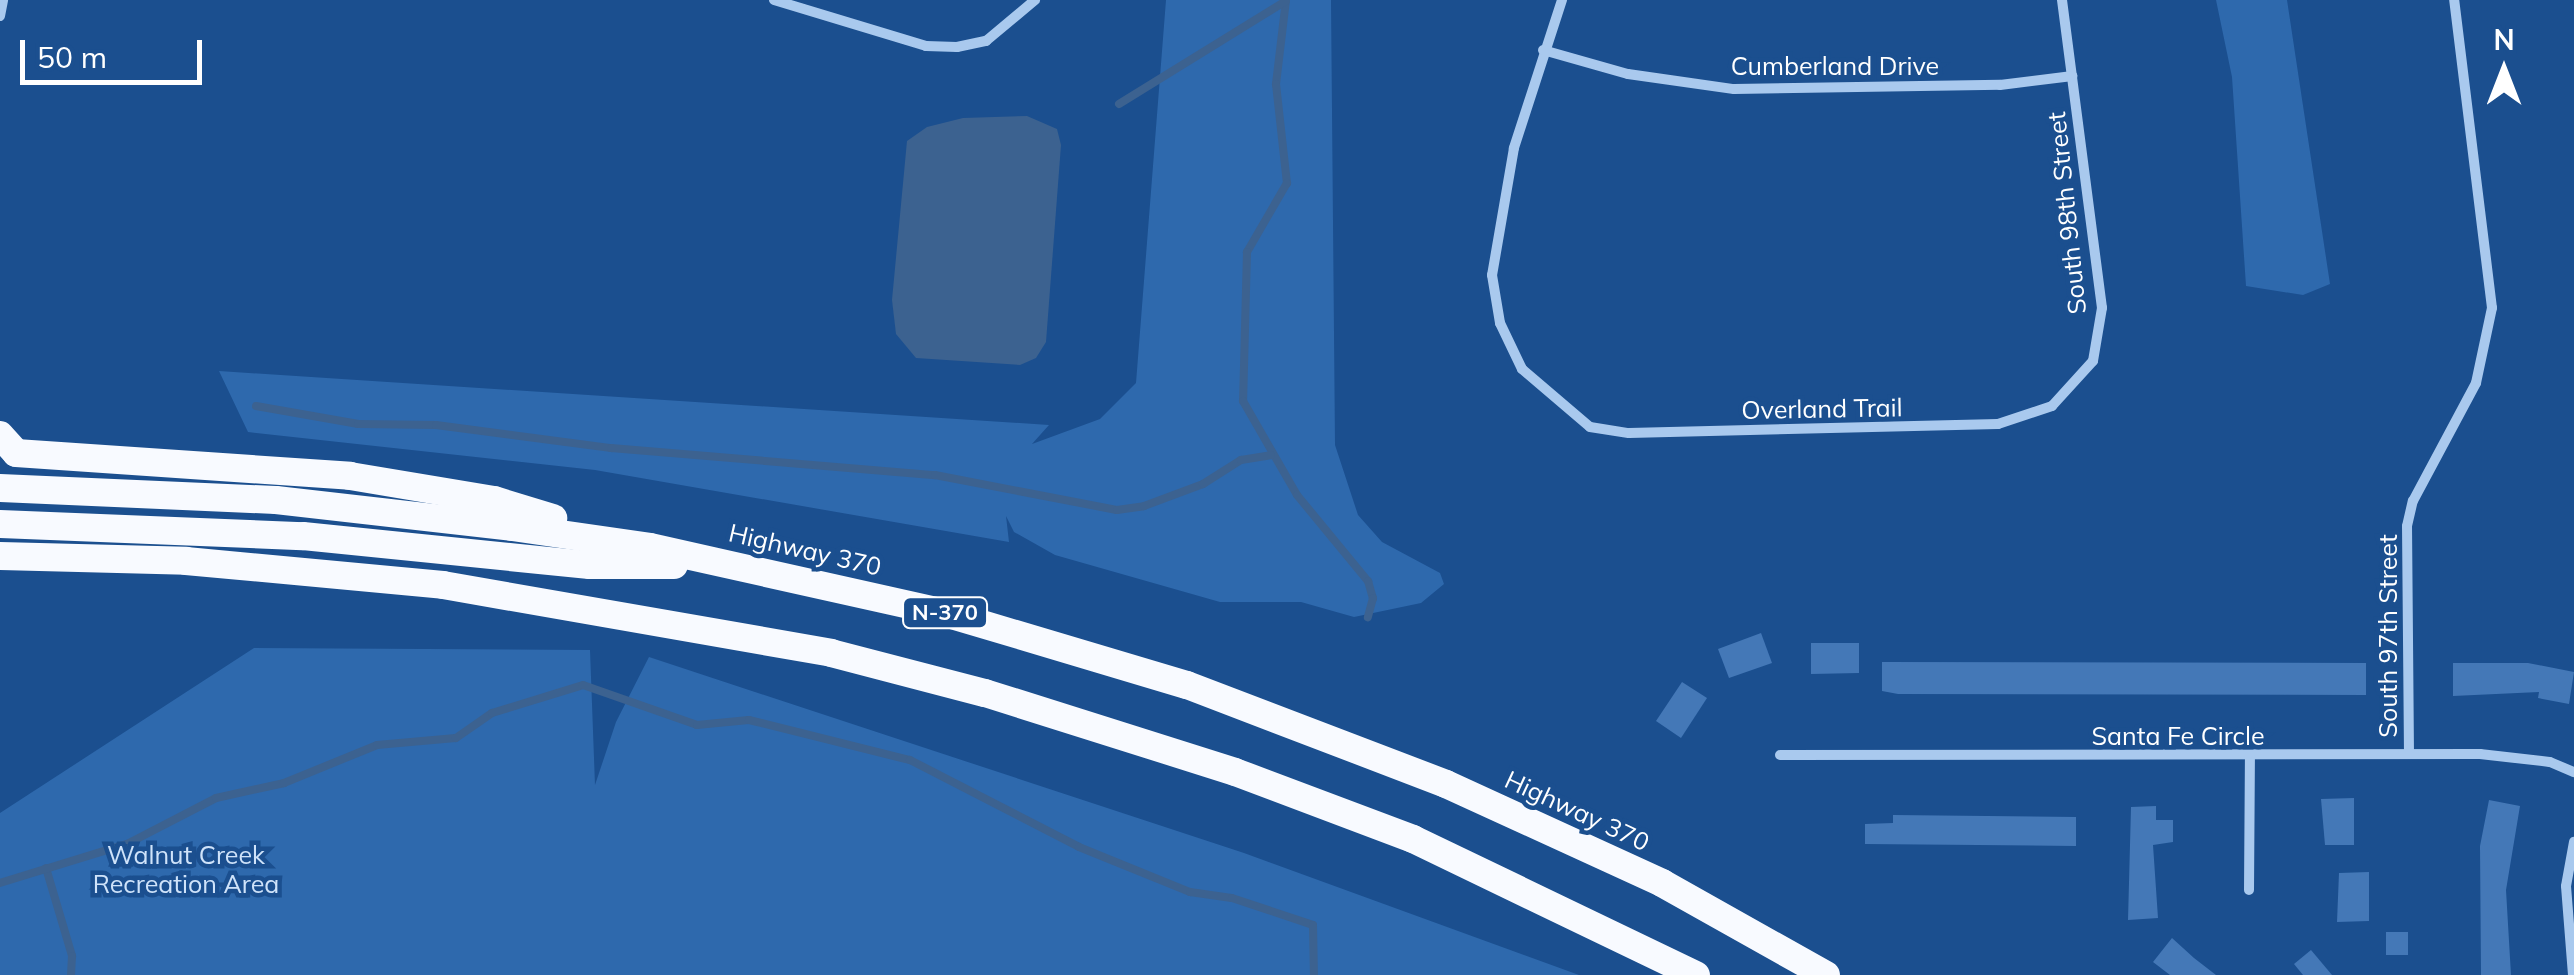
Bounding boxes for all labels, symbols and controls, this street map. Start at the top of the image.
scale bar [25,20,208,82]
north arrow [2454,20,2554,120]
text: N [2493,22,2515,57]
text: 50 m [37,38,107,76]
street label: Cumberland Drive [1731,51,1939,81]
street label: South 98th Street [2041,110,2093,316]
street label: Overland Trail [1741,393,1903,425]
street label: Highway 370 [726,518,884,582]
street label: South 97th Street [2373,534,2403,738]
road number: N-370 [900,596,990,630]
street label: Santa Fe Circle [2091,721,2265,751]
street label: Highway 370 [1500,764,1654,858]
park label: Walnut Creek Recreation Area [93,841,279,900]

